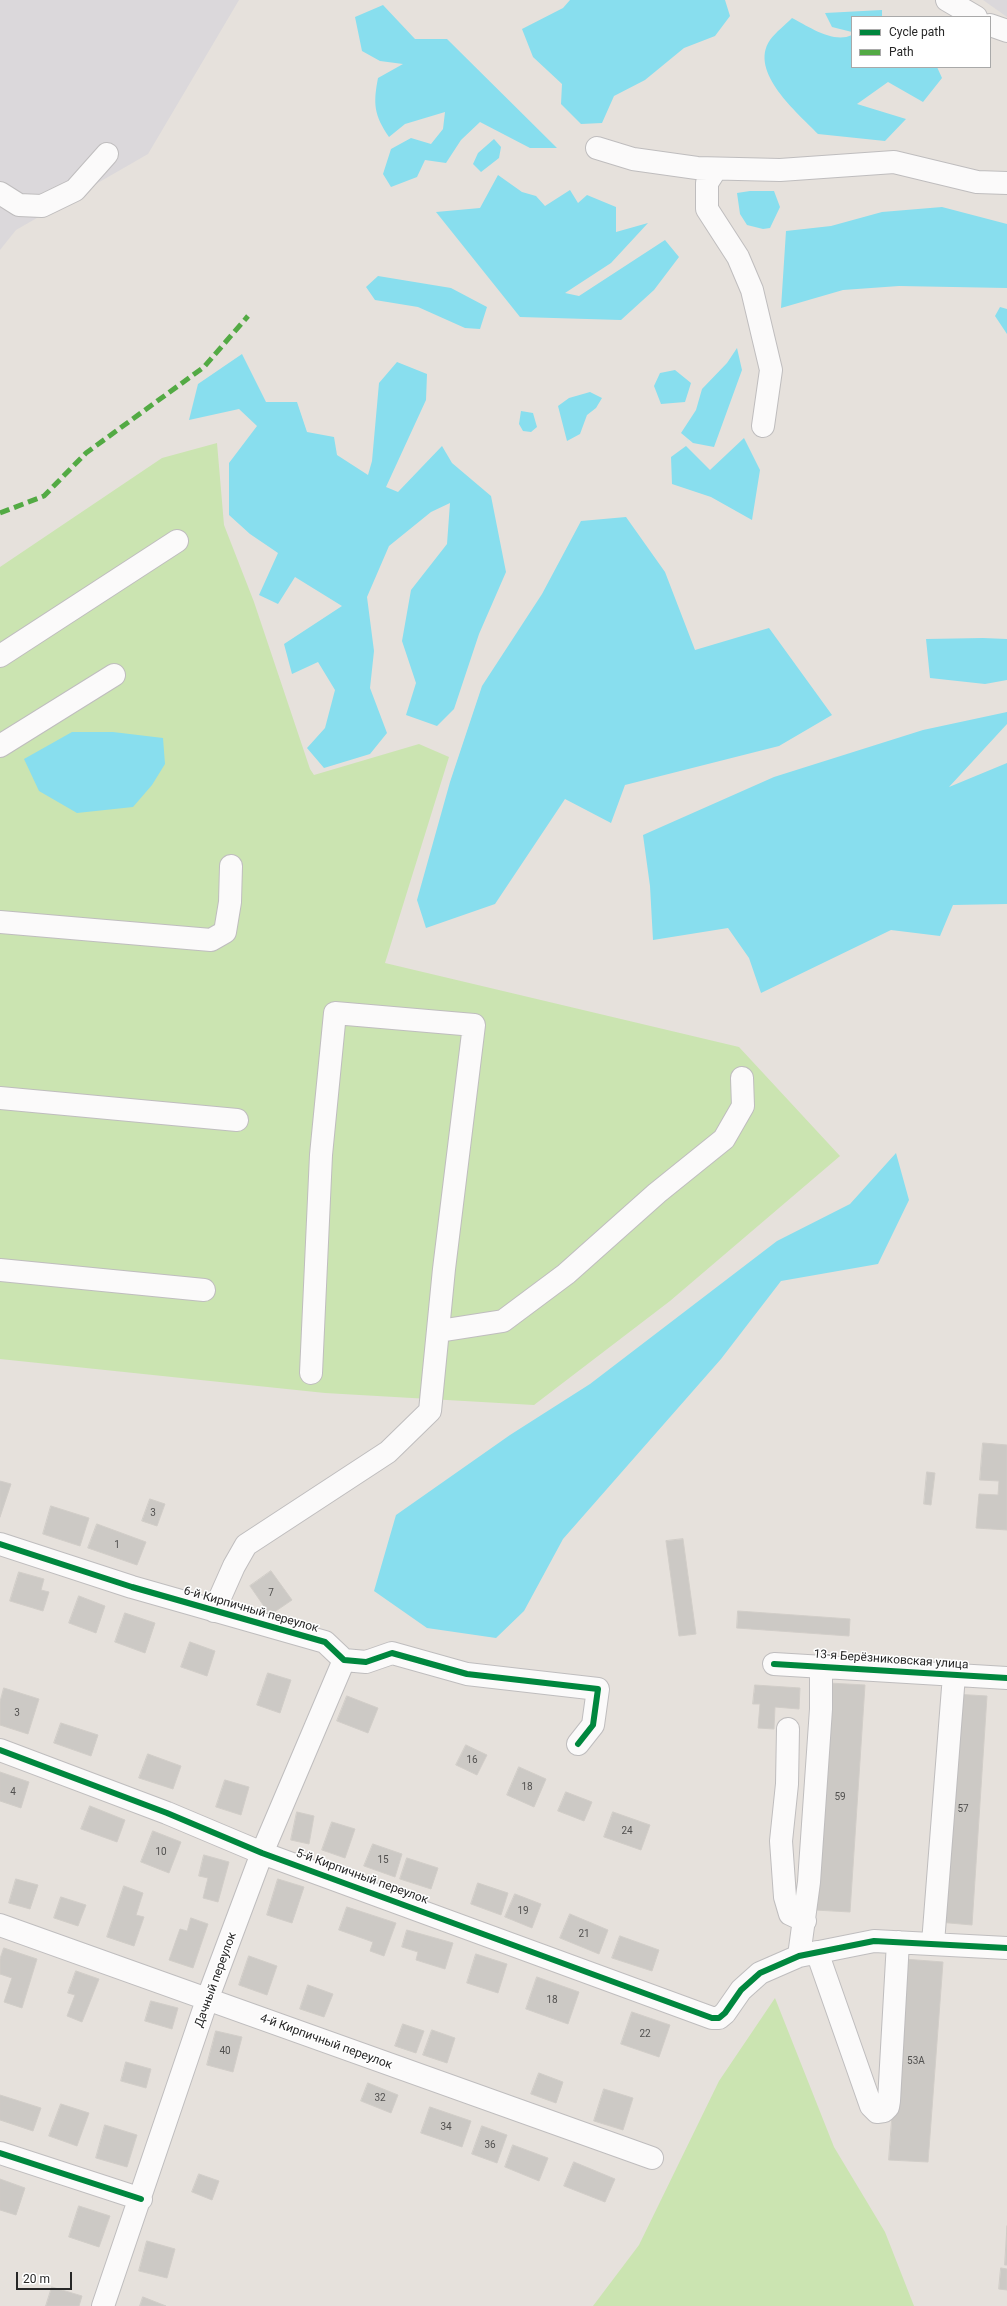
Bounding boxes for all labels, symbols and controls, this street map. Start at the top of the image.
legend [851,16,991,68]
text: Cycle path [889,25,945,39]
text: Path [889,45,914,59]
house number: 3 [150,1507,156,1519]
house number: 1 [114,1539,120,1551]
street label: 6-й Кирпичный переулок [182,1584,320,1636]
house number: 7 [268,1587,274,1599]
street label: 13-я Берёзниковская улица [813,1647,969,1673]
house number: 3 [14,1707,20,1719]
house number: 16 [466,1754,478,1766]
house number: 18 [521,1781,533,1793]
house number: 4 [10,1786,16,1798]
house number: 59 [834,1791,846,1803]
house number: 57 [957,1803,969,1815]
house number: 24 [621,1825,633,1837]
house number: 10 [155,1846,167,1858]
street label: 5-й Кирпичный переулок [294,1846,430,1908]
house number: 15 [377,1854,389,1866]
house number: 19 [517,1905,529,1917]
house number: 21 [578,1928,590,1940]
street label: Дачный переулок [192,1930,240,2030]
house number: 18 [546,1994,558,2006]
street label: 4-й Кирпичный переулок [258,2011,394,2073]
house number: 22 [639,2028,651,2040]
house number: 40 [219,2045,231,2057]
house number: 53А [907,2055,925,2067]
house number: 32 [374,2092,386,2104]
house number: 34 [440,2121,452,2133]
house number: 36 [484,2139,496,2151]
scale bar [18,2264,74,2290]
text: 20 m [23,2272,50,2286]

